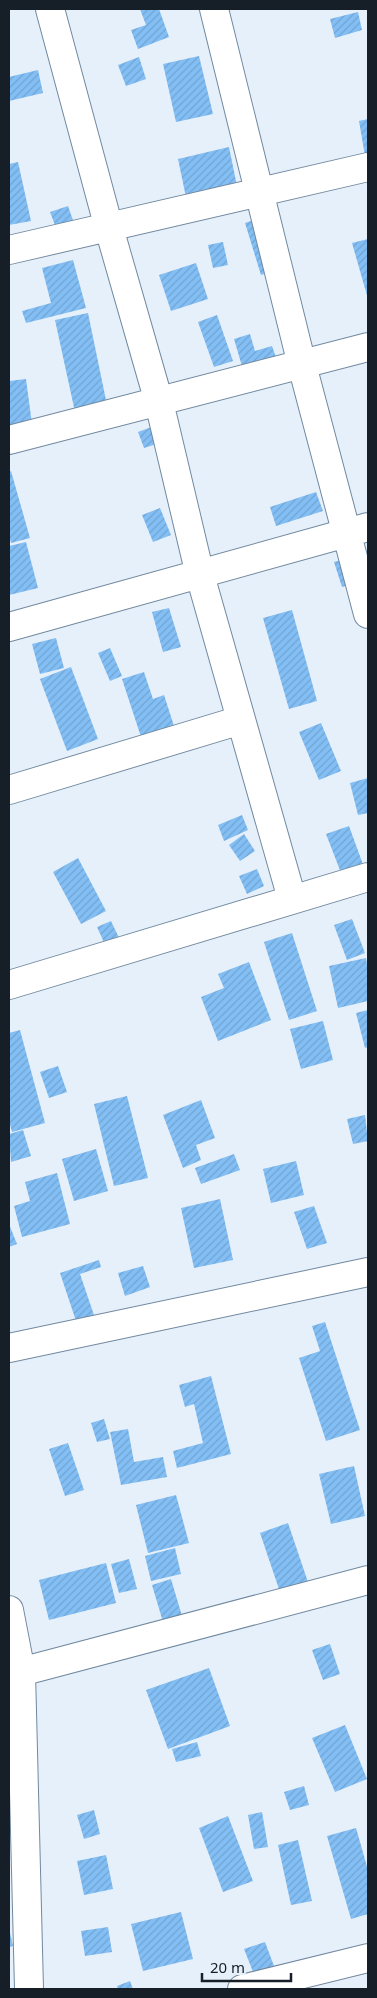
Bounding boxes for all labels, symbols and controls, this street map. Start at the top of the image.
scale bar [202,1950,291,1982]
text: 20 m [210,1957,245,1977]

